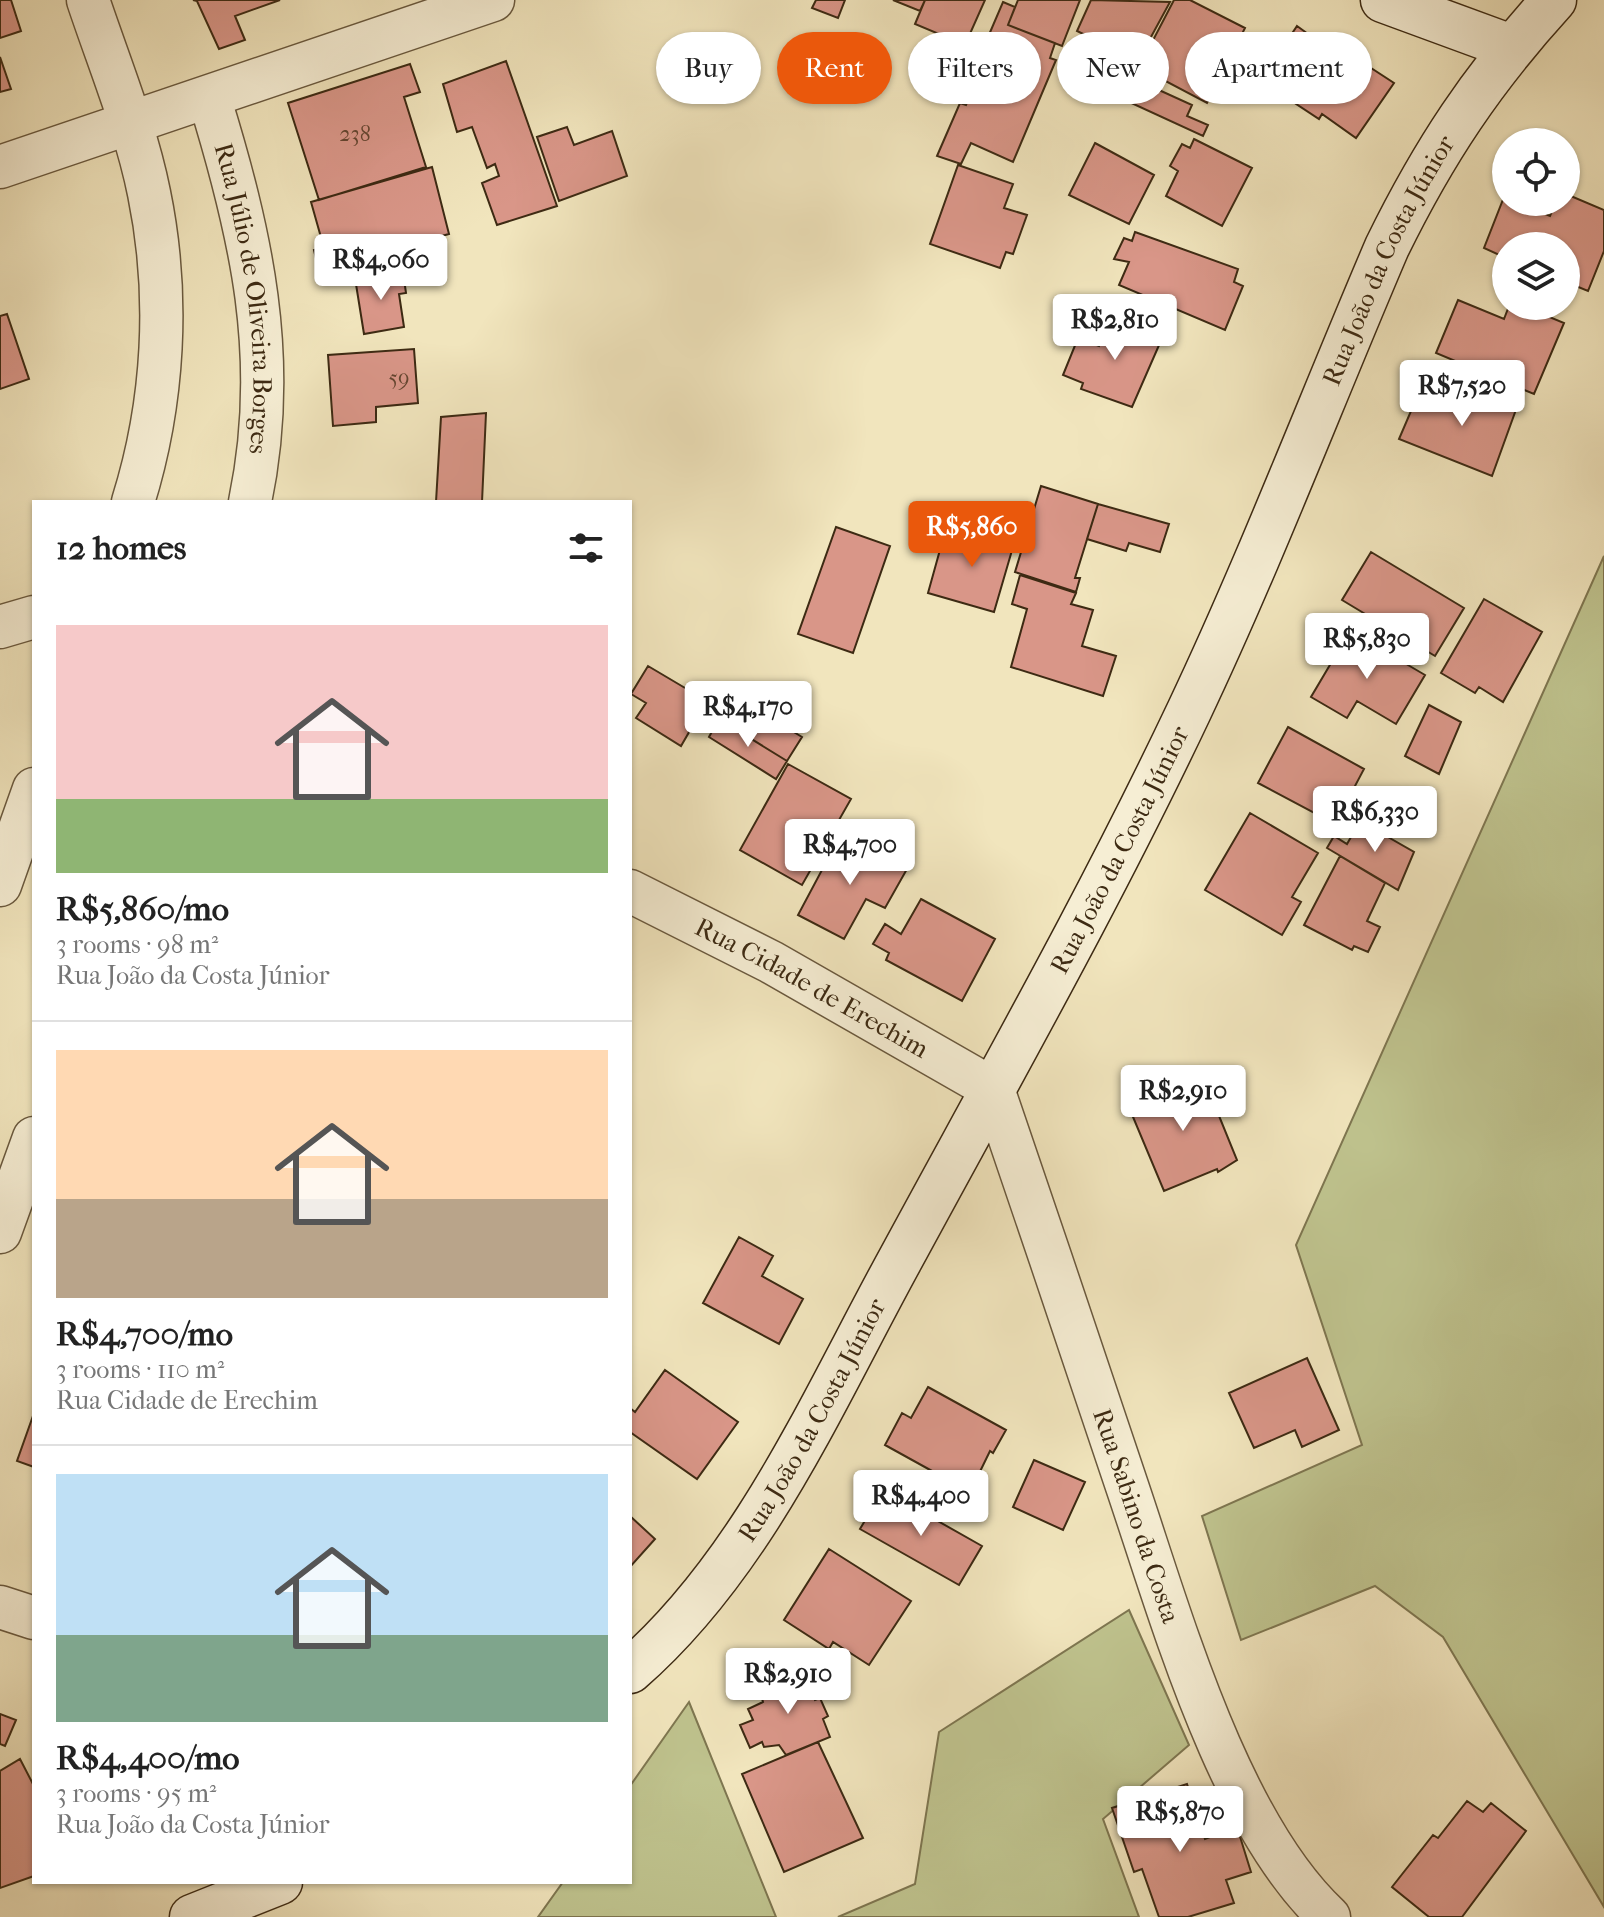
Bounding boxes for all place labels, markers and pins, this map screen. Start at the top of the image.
pin: R$4,060 [307,234,455,302]
pin: R$2,810 [1041,294,1189,362]
pin: R$7,520 [1388,360,1536,428]
pin: R$5,860 [898,501,1046,569]
pin: R$5,830 [1293,613,1441,681]
pin: R$4,170 [674,681,822,749]
pin: R$6,330 [1301,786,1449,854]
pin: R$4,700 [776,819,924,887]
pin: R$2,910 [1109,1065,1257,1133]
pin: R$4,400 [847,1470,995,1538]
pin: R$2,910 [714,1648,862,1716]
pin: R$5,870 [1106,1786,1254,1854]

